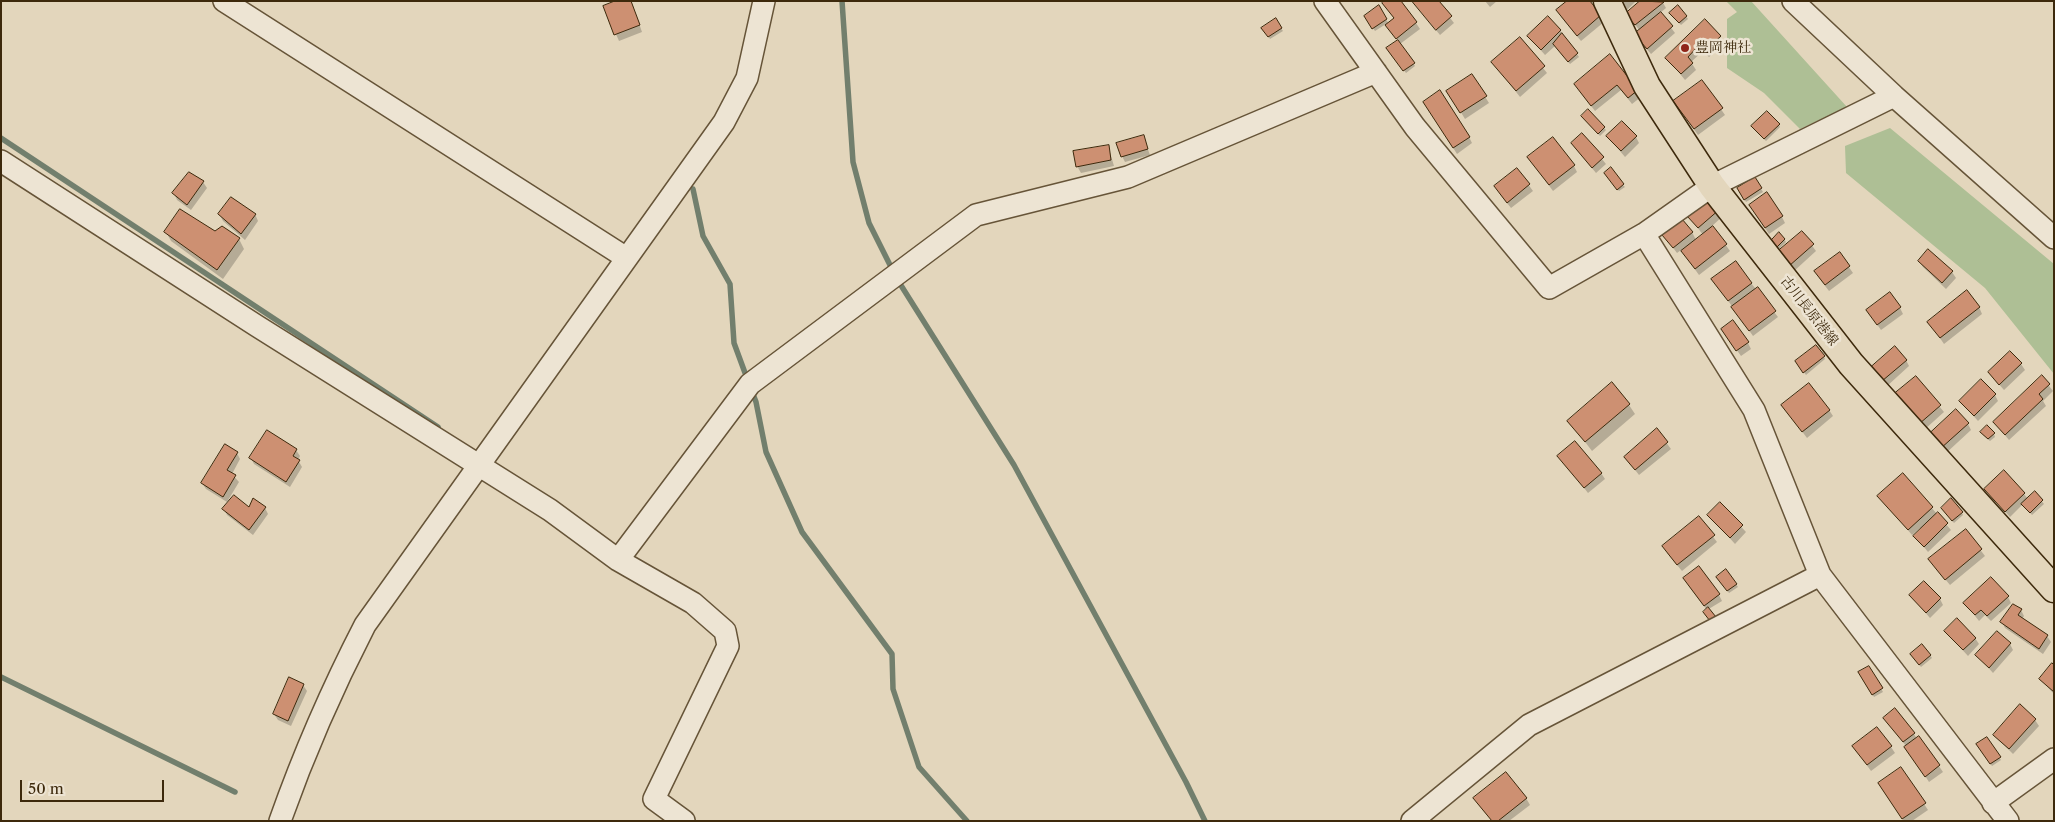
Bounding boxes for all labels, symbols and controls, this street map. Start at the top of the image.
place label: 豊岡神社 [1695,40,1751,56]
marker: 豊岡神社 [1679,42,1691,54]
street label: 古川長原港線 [1777,273,1841,349]
scale bar [22,770,166,802]
text: 50 m [28,779,64,798]

